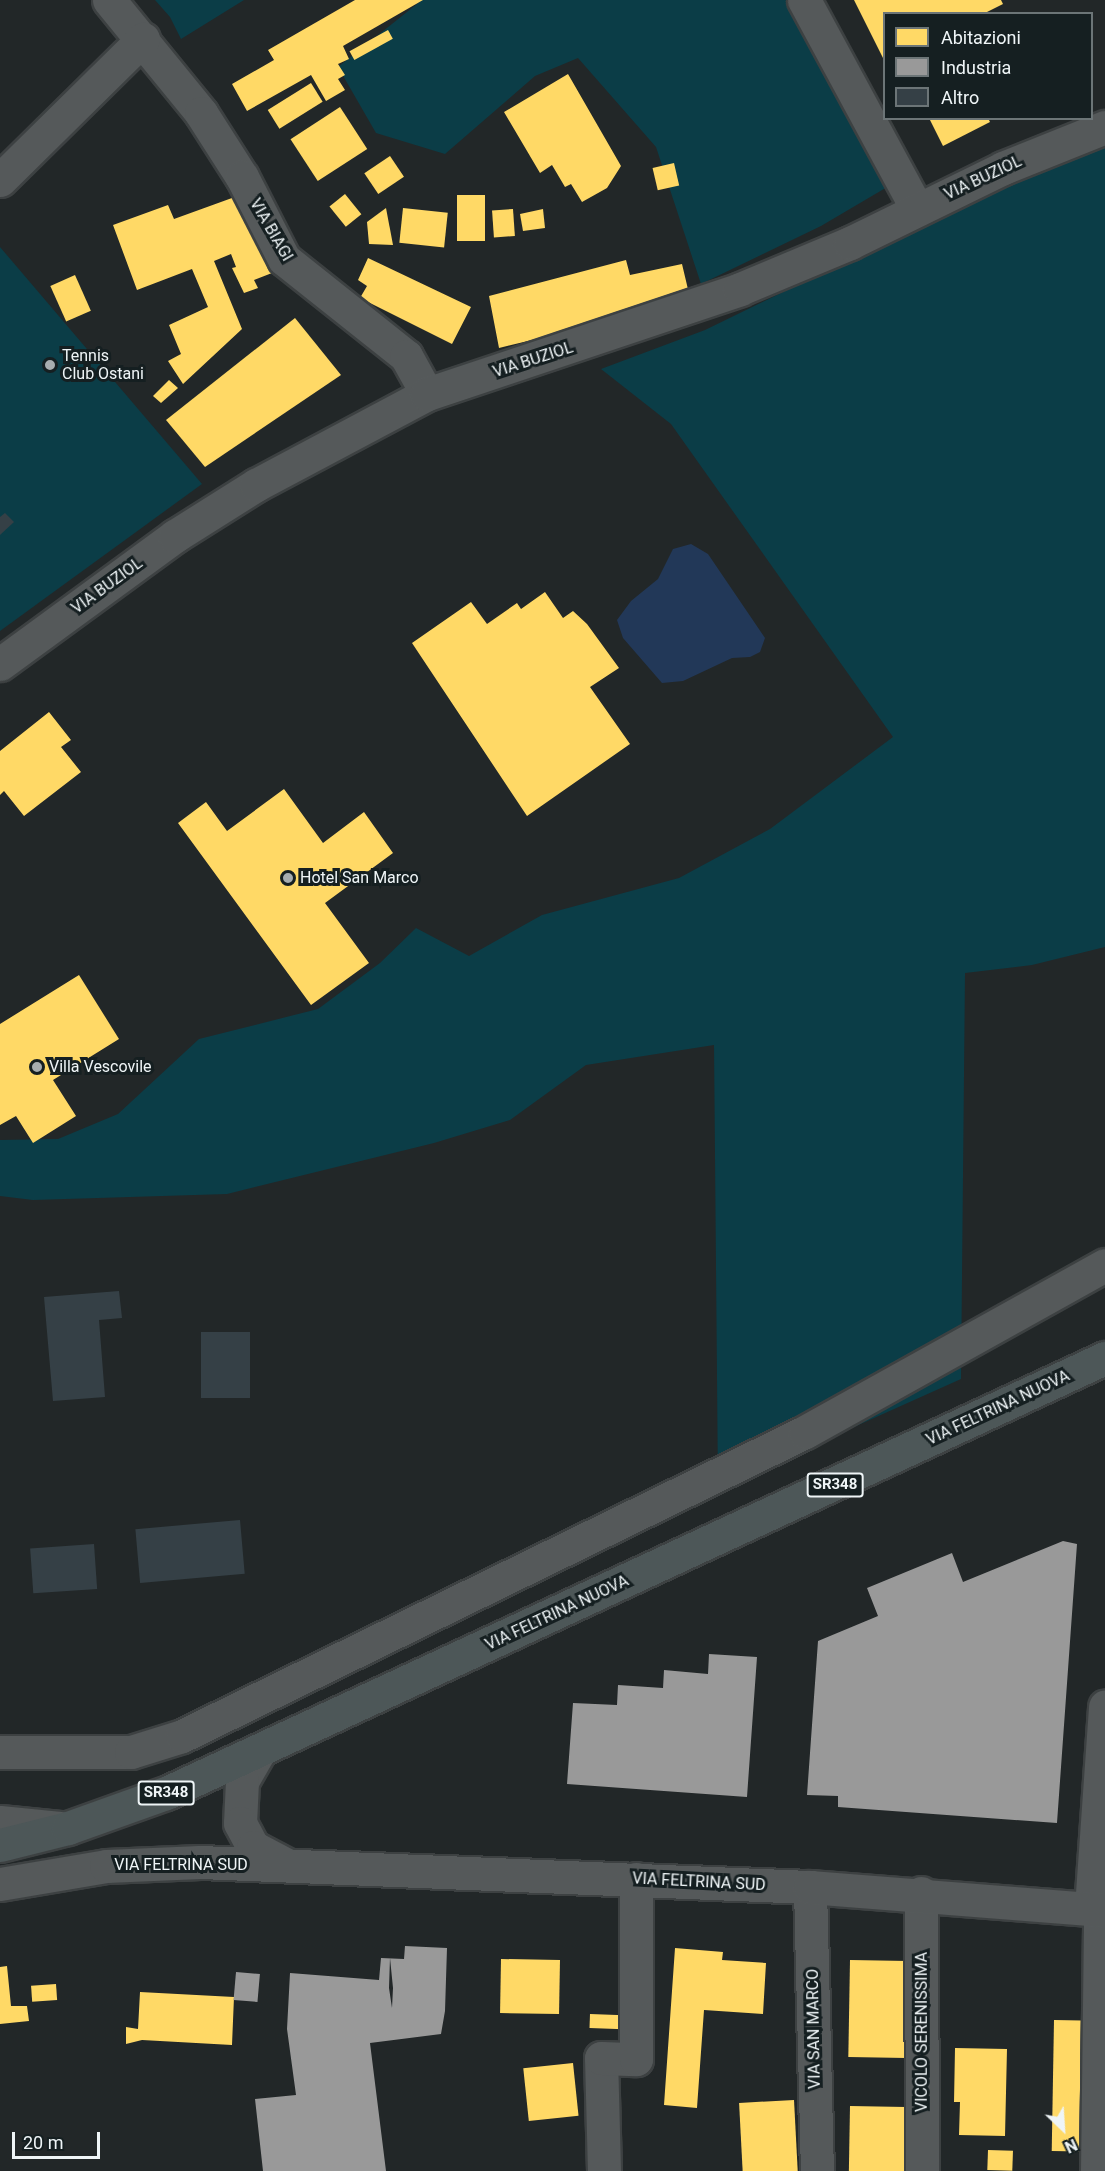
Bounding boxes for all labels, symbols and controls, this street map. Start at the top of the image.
legend [883,12,1093,120]
text: Abitazioni [941,27,1021,48]
text: Industria [941,57,1011,78]
text: Altro [941,87,979,108]
street label: VIA BUZIOL [941,152,1025,204]
street label: VIA BIAGI [245,195,297,265]
street label: VIA BUZIOL [491,338,575,382]
place label: Tennis Club Ostani [62,346,144,384]
marker: Tennis Club Ostani [43,358,57,372]
street label: VIA BUZIOL [68,554,146,618]
place label: Hotel San Marco [300,868,419,888]
marker: Hotel San Marco [281,871,295,885]
place label: Villa Vescovile [49,1057,152,1077]
marker: Villa Vescovile [30,1060,44,1074]
street label: VIA FELTRINA NUOVA [923,1366,1073,1450]
road number: SR348 [806,1473,864,1497]
street label: VIA FELTRINA NUOVA [482,1571,632,1655]
road number: SR348 [138,1781,195,1805]
street label: VIA FELTRINA SUD [114,1855,248,1875]
street label: VIA FELTRINA SUD [632,1869,766,1895]
street label: VICOLO SERENISSIMA [912,1952,932,2112]
street label: VIA SAN MARCO [803,1969,825,2089]
north arrow [1033,2099,1093,2159]
scale bar [15,2120,104,2158]
text: 20 m [23,2132,63,2153]
text: N [1062,2135,1080,2157]

